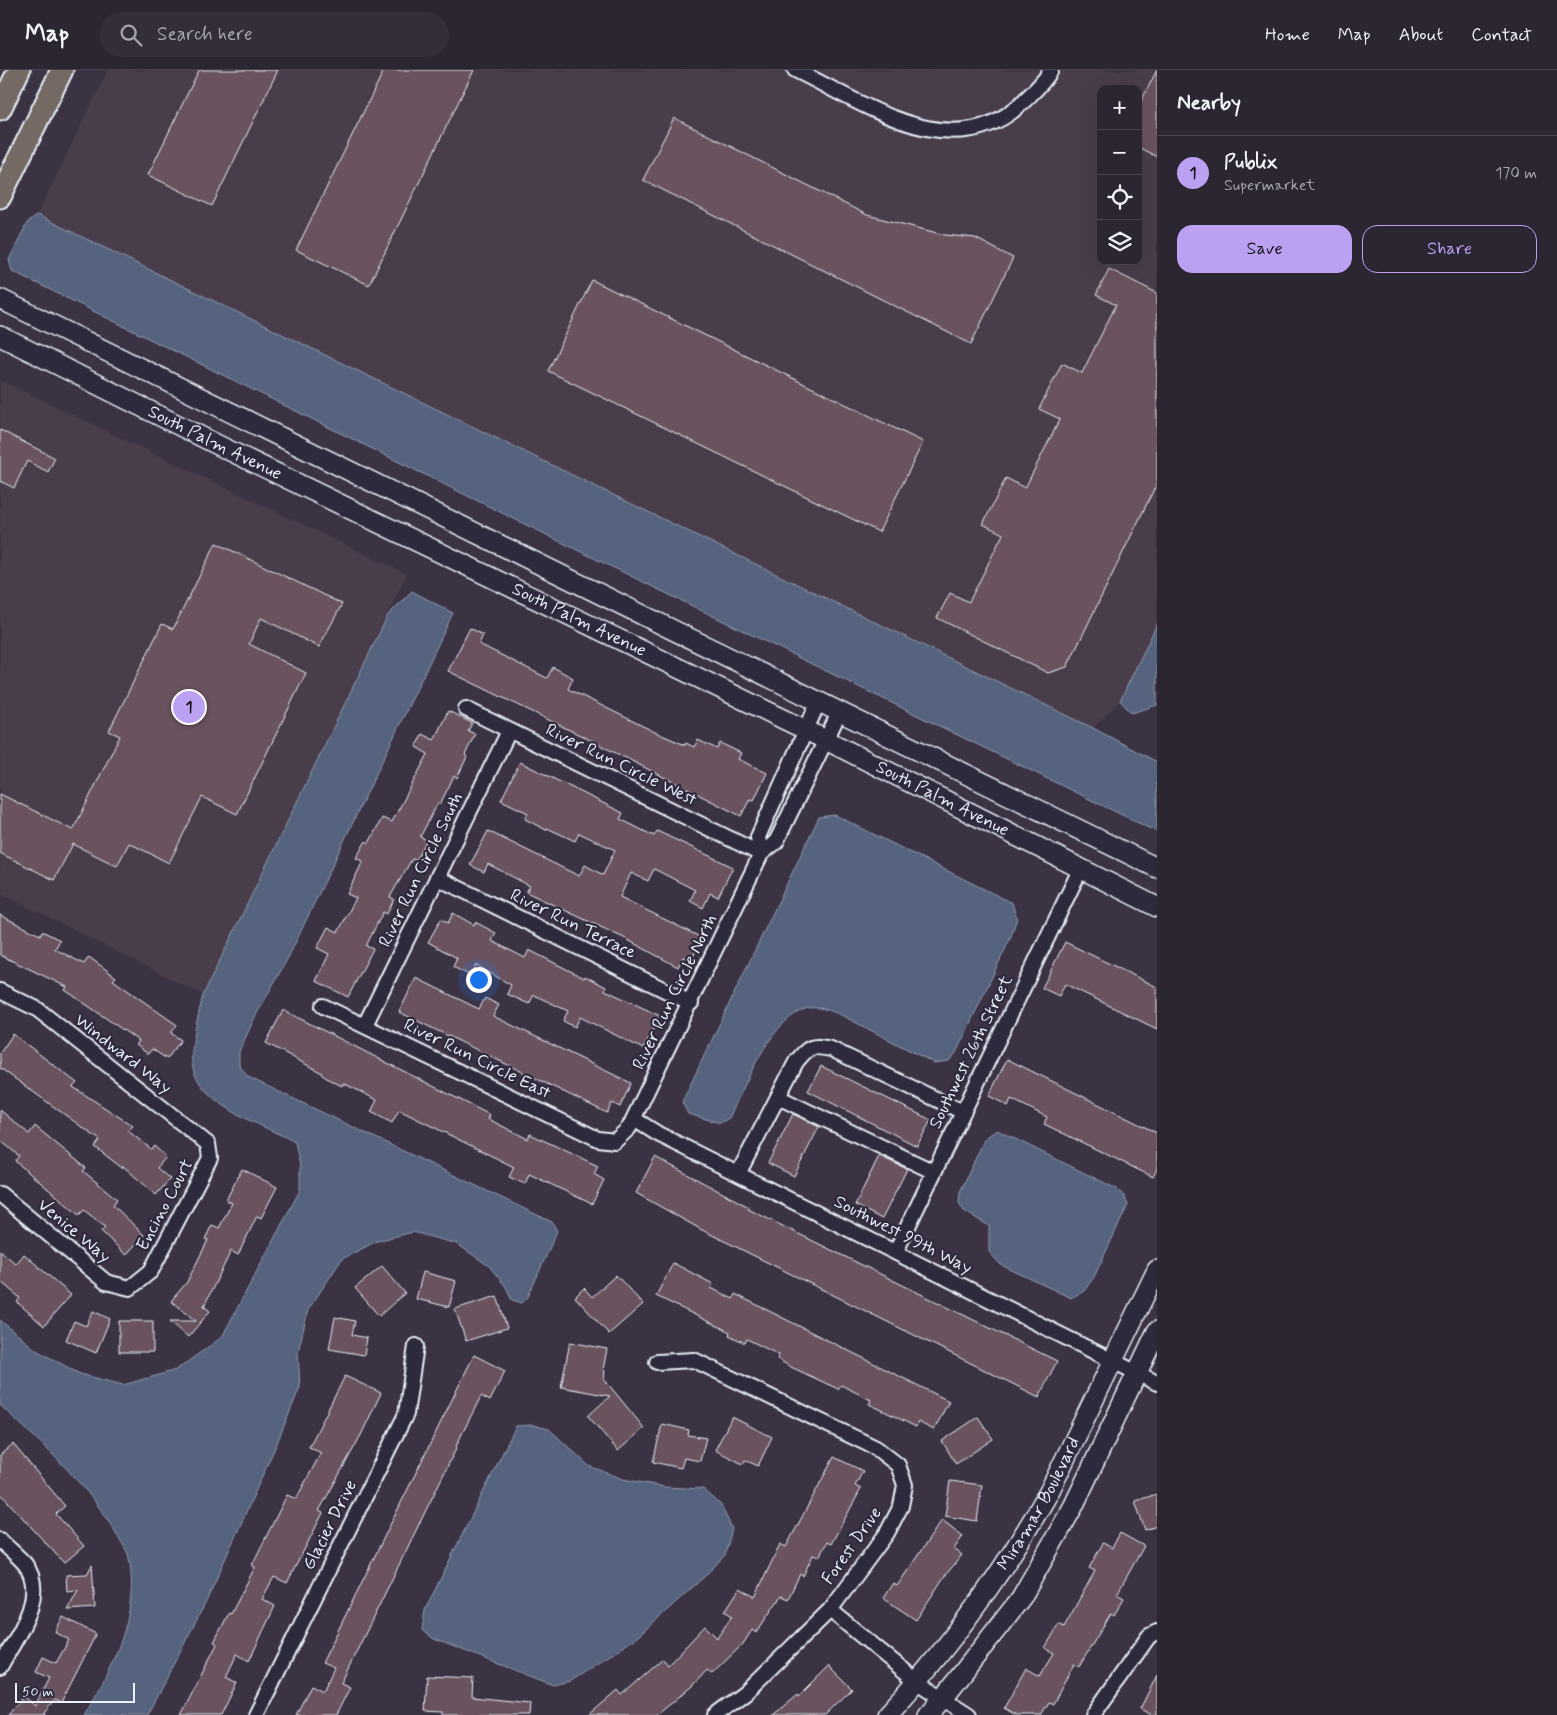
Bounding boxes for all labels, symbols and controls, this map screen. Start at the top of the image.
search box [99,12,449,57]
text: Map [25,19,69,50]
icon: search [117,21,145,49]
text: Search here [157,22,253,47]
text: Home [1265,23,1310,47]
text: Map [1338,23,1371,47]
text: About [1399,23,1443,47]
text: Contact [1471,23,1532,47]
map controls [1097,85,1142,265]
button: + [1097,85,1142,130]
text: Nearby [1177,89,1241,117]
button: − [1097,130,1142,175]
text: Publix [1224,150,1278,175]
text: 1 [1189,163,1197,184]
text: 170 m [1495,163,1537,184]
button: locate [1097,175,1142,220]
text: Supermarket [1224,175,1315,196]
button: layers [1097,220,1142,265]
button: Save [1177,225,1352,273]
button: Share [1362,225,1537,273]
street label: South Palm Avenue [144,400,286,486]
street label: South Palm Avenue [508,577,650,663]
pin: 1 [173,688,205,726]
street label: River Run Circle West [541,718,701,812]
street label: South Palm Avenue [872,755,1013,843]
street label: River Run Circle South [373,789,469,951]
street label: River Run Terrace [506,883,640,965]
street label: River Run Circle North [627,910,723,1074]
your location [466,967,492,993]
street label: Southwest 26th Street [923,971,1019,1133]
street label: Windward Way [69,1008,177,1100]
street label: River Run Circle East [399,1013,555,1105]
street label: Encino Court [131,1155,199,1255]
street label: Southwest 99th Way [830,1190,976,1280]
street label: Venice Way [32,1193,116,1269]
street label: Miramar Boulevard [992,1433,1086,1575]
street label: Glacier Drive [297,1476,363,1574]
street label: Forest Drive [816,1502,888,1590]
scale bar [15,1680,135,1703]
text: 50 m [22,1683,53,1701]

